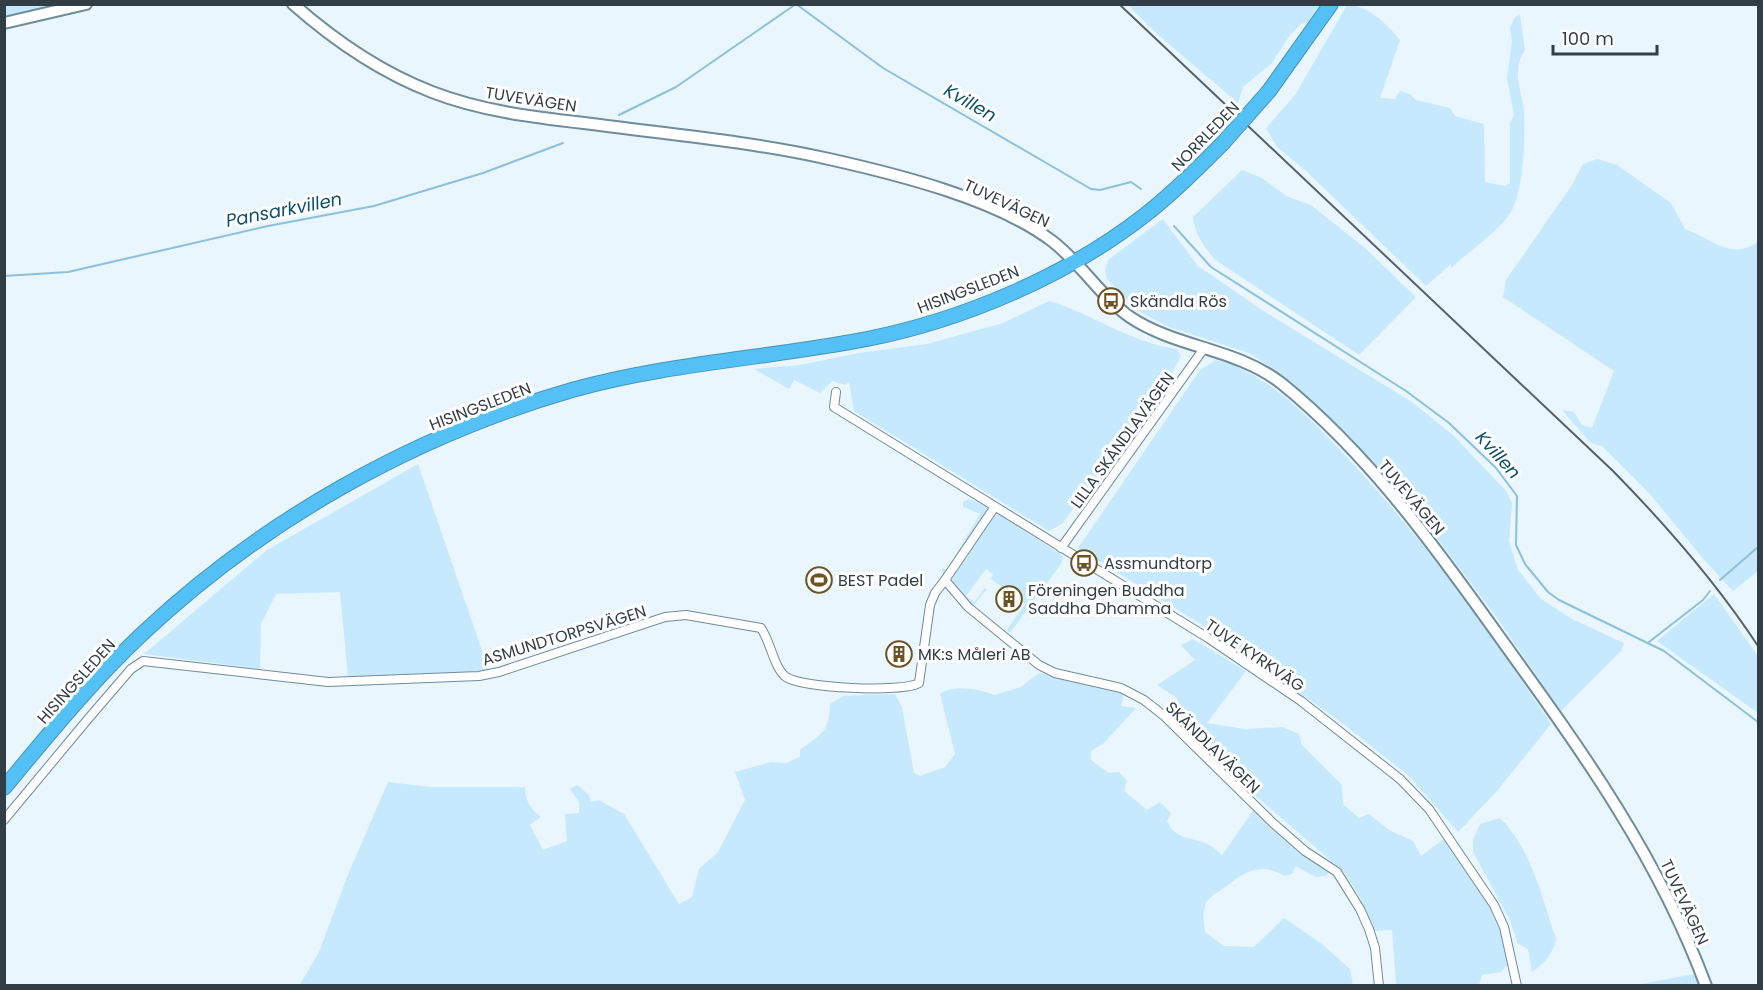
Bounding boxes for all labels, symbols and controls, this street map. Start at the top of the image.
scale bar [1553,18,1656,56]
text: 100 m [1562,26,1614,51]
water label: Kvillen [939,78,1001,128]
street label: TUVEVÄGEN [484,81,578,118]
street label: NORRLEDEN [1166,96,1245,176]
street label: TUVEVÄGEN [960,174,1053,233]
water label: Pansarkvillen [224,186,344,233]
street label: HISINGSLEDEN [914,260,1022,319]
bus stop icon: Skändla Rös [1096,286,1126,316]
place label: Skändla Rös [1130,290,1227,313]
street label: LILLA SKÄNDLAVÄGEN [1065,367,1180,513]
street label: HISINGSLEDEN [426,377,534,436]
water label: Kvillen [1470,425,1527,484]
street label: TUVEVÄGEN [1373,455,1450,540]
bus stop icon: Assmundtorp [1069,548,1099,578]
place label: Assmundtorp [1104,552,1212,575]
sports icon: BEST Padel [804,565,834,595]
place label: BEST Padel [838,569,923,592]
place label: Föreningen Buddha Saddha Dhamma [1028,579,1185,620]
building icon: Föreningen Buddha Saddha Dhamma [994,584,1024,614]
street label: ASMUNDTORPSVÄGEN [479,600,649,671]
street label: TUVE KYRKVÄG [1201,614,1309,697]
street label: HISINGSLEDEN [32,634,121,729]
building icon: MK:s Måleri AB [884,639,914,669]
place label: MK:s Måleri AB [918,643,1031,666]
street label: SKÄNDLAVÄGEN [1160,696,1265,799]
street label: TUVEVÄGEN [1655,856,1714,949]

